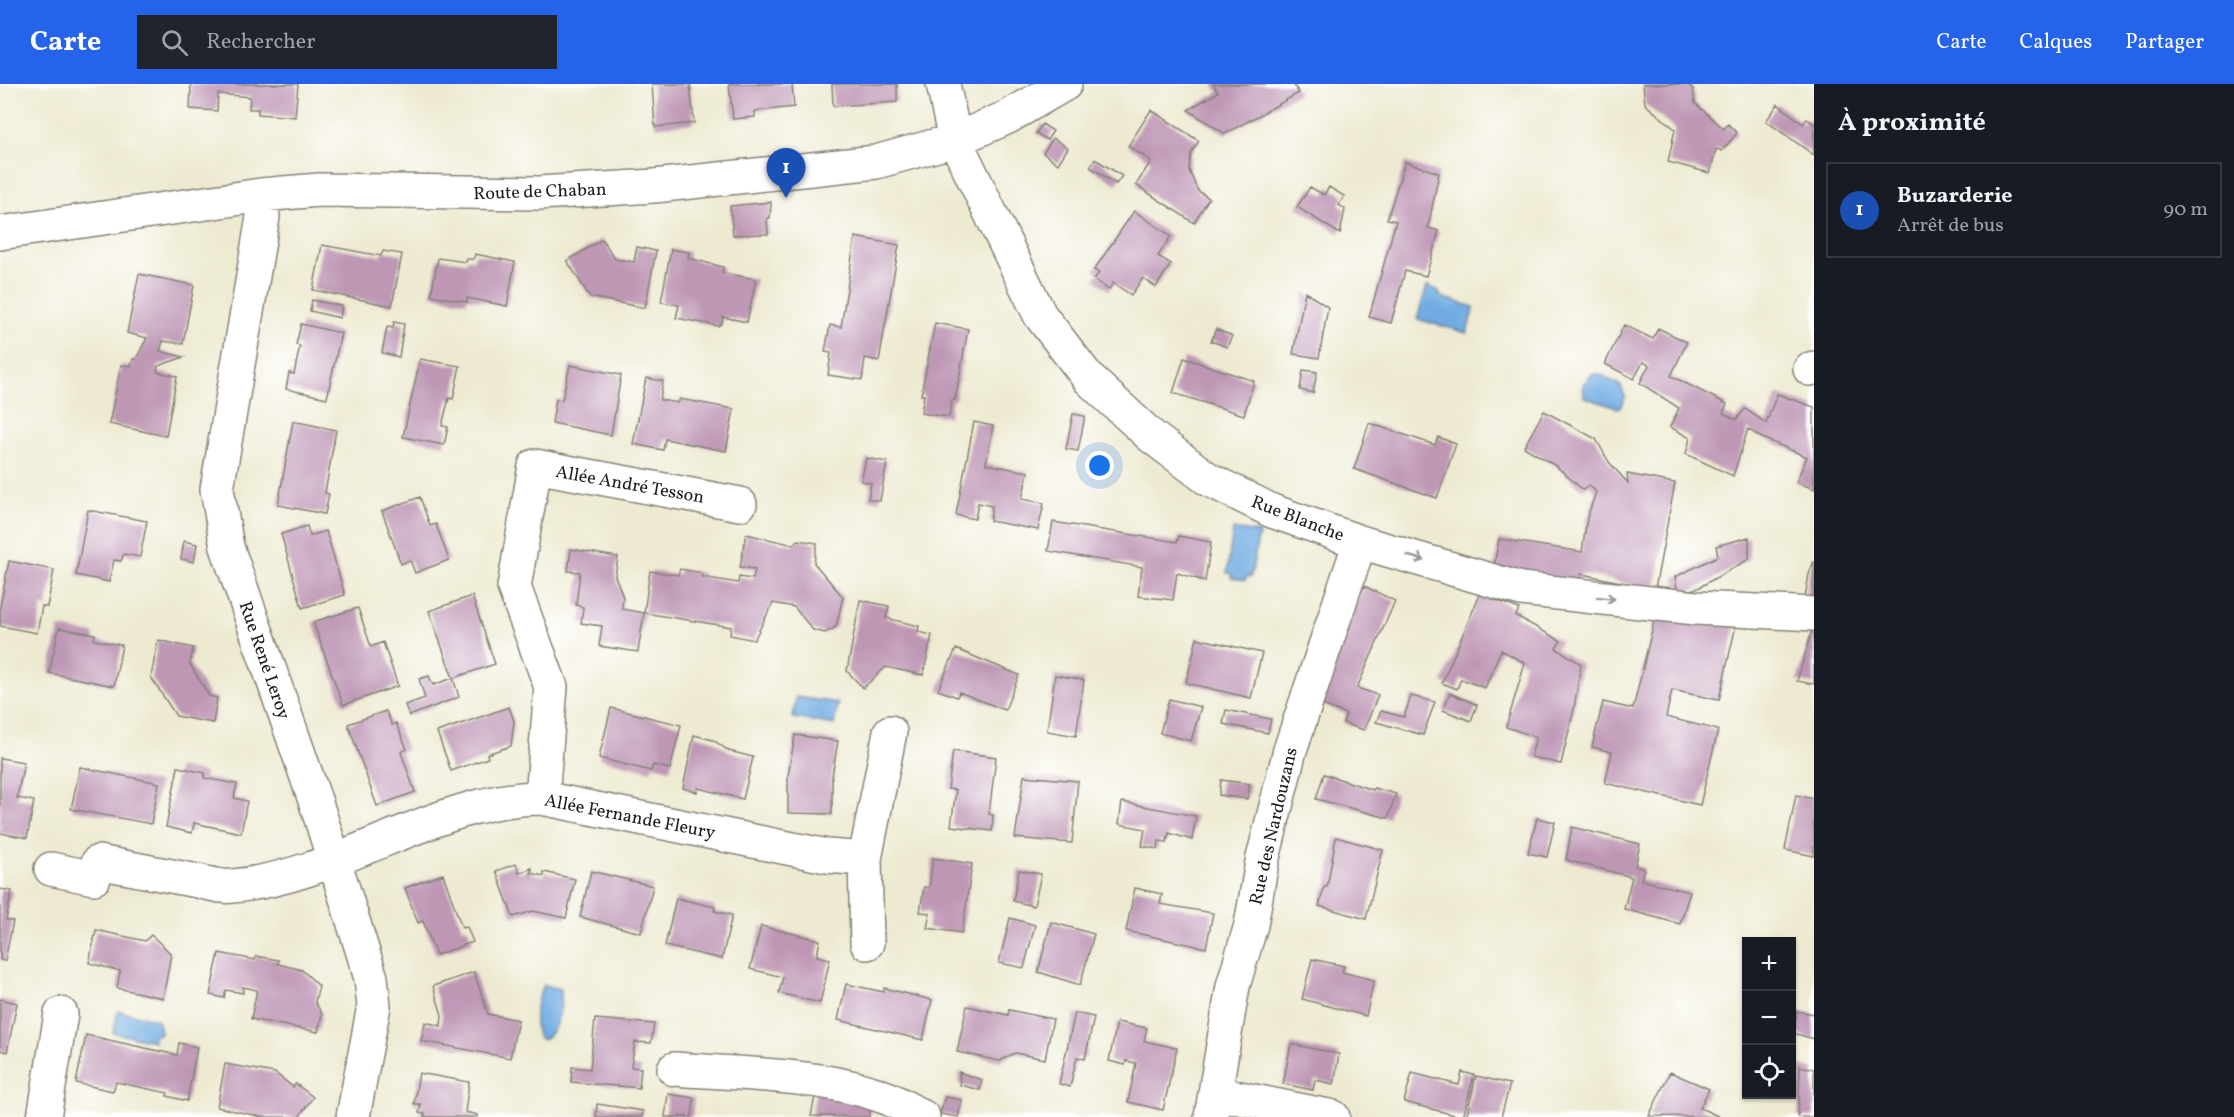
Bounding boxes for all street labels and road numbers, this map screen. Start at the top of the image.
street label: Route de Chaban [473,178,607,207]
street label: Allée André Tesson [554,460,706,511]
street label: Rue Blanche [1247,490,1348,549]
street label: Rue René Leroy [232,598,296,723]
street label: Rue des Nardouzans [1244,745,1305,907]
street label: Allée Fernande Fleury [542,789,718,846]

